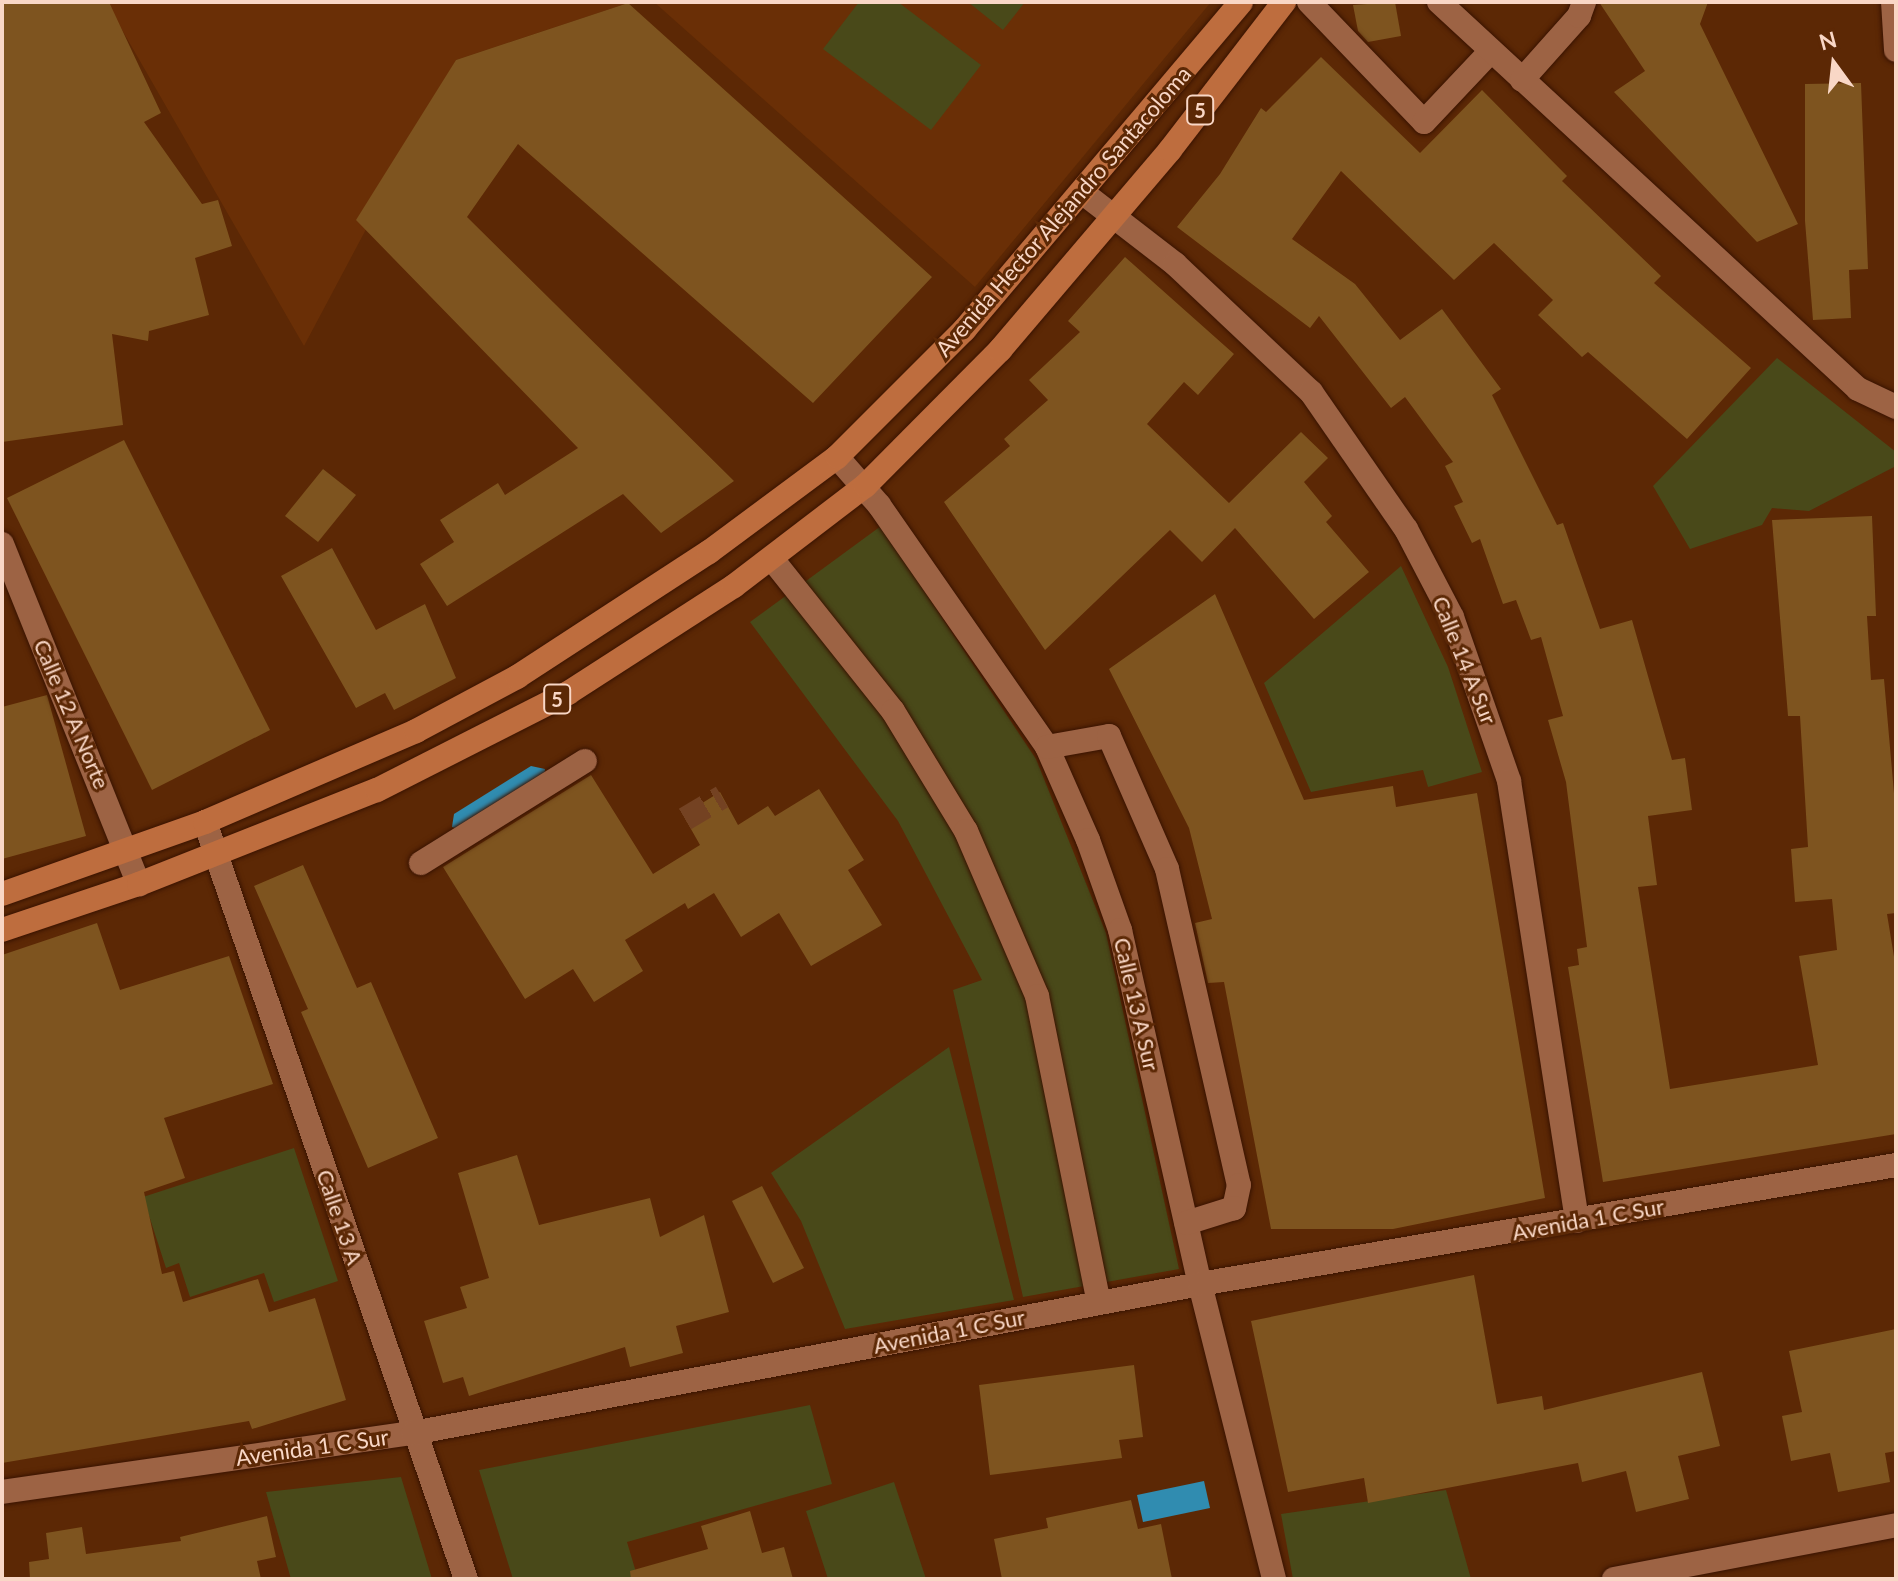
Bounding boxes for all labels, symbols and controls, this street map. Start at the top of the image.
north arrow [1794,24,1874,104]
text: N [1816,25,1839,56]
street label: Avenida Hector Alejandro Santacoloma [929,60,1197,362]
road number: 5 [1186,94,1214,126]
street label: Calle 14 A Sur [1427,592,1503,728]
street label: Calle 12 A Norte [28,635,116,793]
road number: 5 [543,683,571,715]
street label: Calle 13 A Sur [1109,934,1165,1074]
street label: Calle 13 A [311,1166,369,1268]
street label: Avenida 1 C Sur [1510,1193,1666,1245]
street label: Avenida 1 C Sur [871,1303,1027,1359]
street label: Avenida 1 C Sur [234,1423,390,1471]

